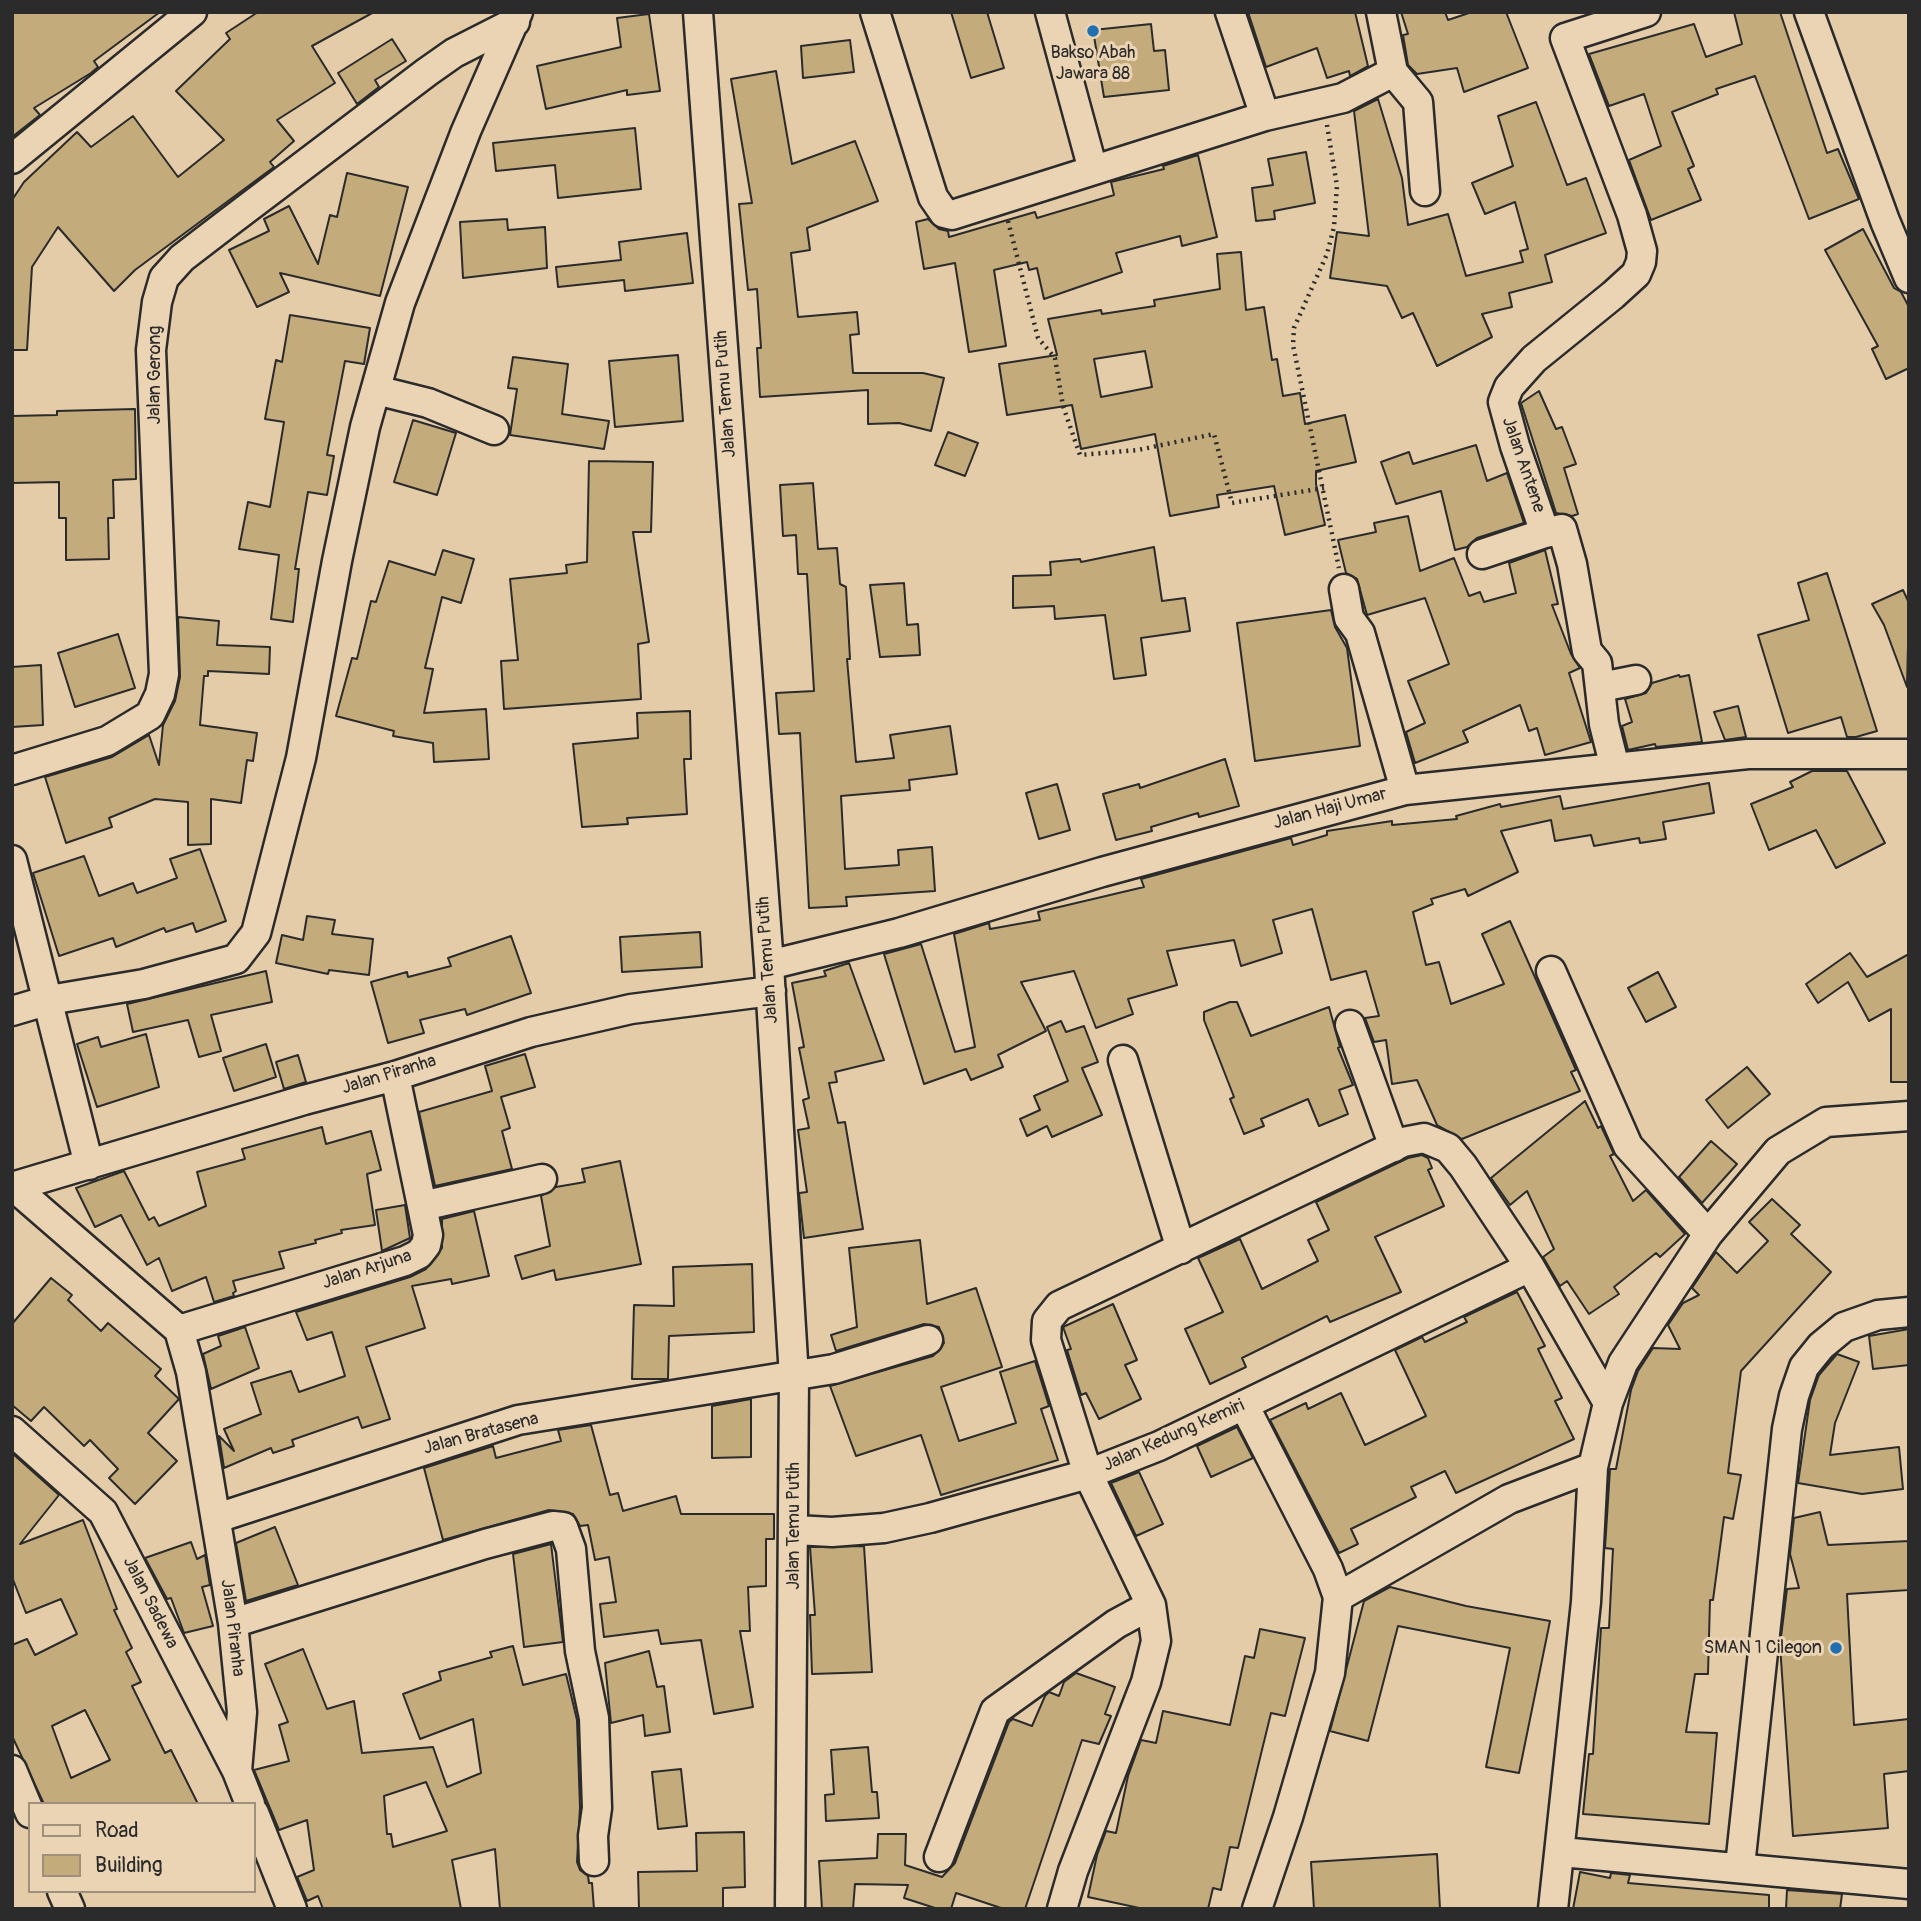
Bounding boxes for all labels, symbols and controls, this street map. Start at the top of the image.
marker: Bakso Abah Jawara 88 [1085,23,1101,39]
place label: Bakso Abah Jawara 88 [1050,42,1136,84]
street label: Jalan Gerong [144,326,166,424]
street label: Jalan Temu Putih [711,330,741,458]
street label: Jalan Antene [1497,414,1549,516]
street label: Jalan Haji Umar [1271,783,1389,835]
street label: Jalan Temu Putih [753,896,783,1024]
street label: Jalan Piranha [339,1050,439,1100]
street label: Jalan Arjuna [320,1245,414,1295]
street label: Jalan Kedung Kemiri [1100,1395,1248,1477]
street label: Jalan Bratasena [421,1408,541,1460]
street label: Jalan Temu Putih [783,1462,805,1590]
street label: Jalan Sadewa [118,1553,182,1653]
street label: Jalan Piranha [215,1578,249,1678]
place label: SMAN 1 Cilegon [1704,1637,1822,1659]
marker: SMAN 1 Cilegon [1828,1640,1844,1656]
legend [28,1802,256,1893]
text: Road [95,1817,139,1844]
text: Building [95,1852,162,1879]

